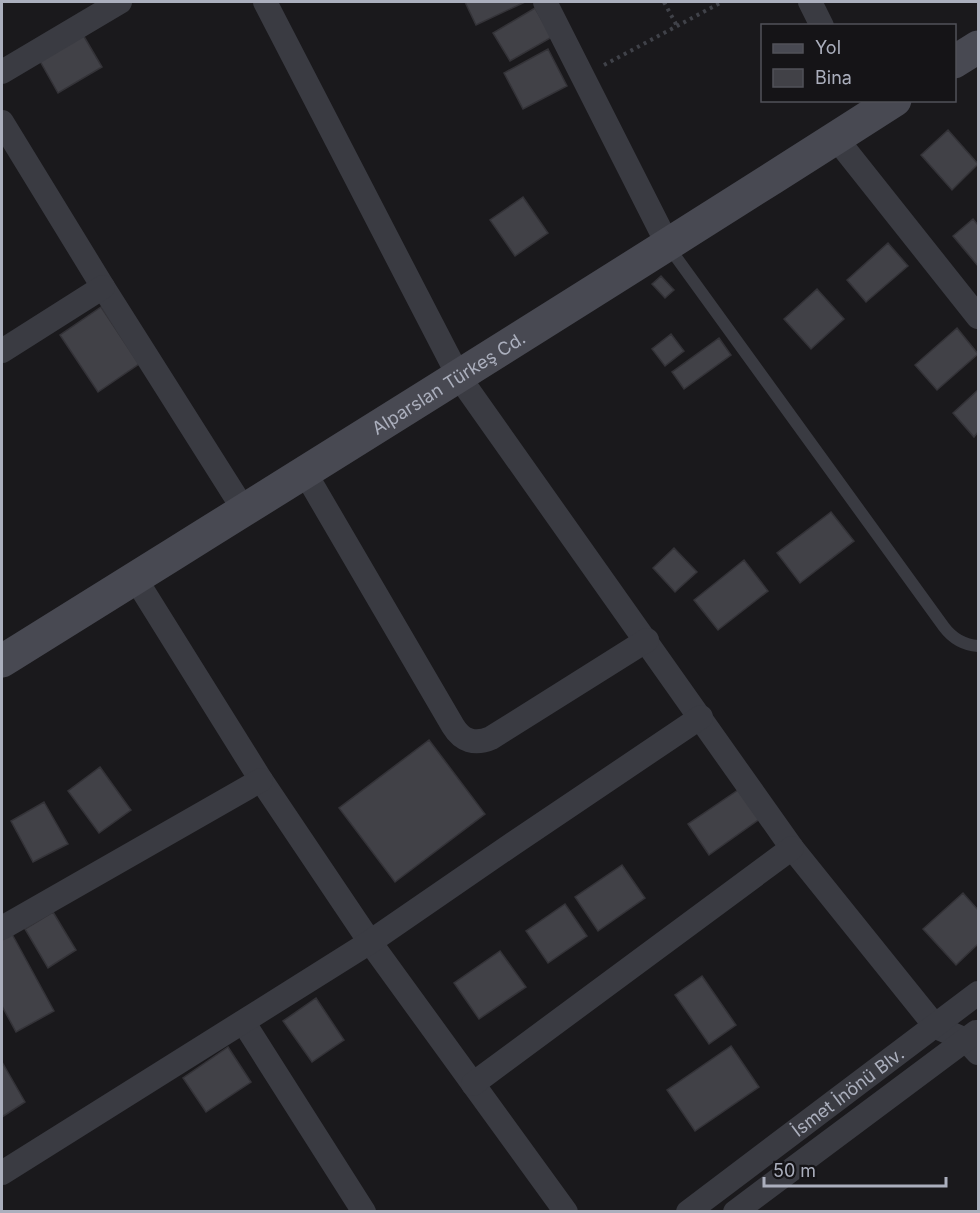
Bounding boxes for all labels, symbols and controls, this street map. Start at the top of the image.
legend [761,24,956,102]
text: Yol [815,37,841,58]
text: Bina [815,67,852,88]
street label: Alparslan Türkeş Cd. [368,327,529,438]
street label: İsmet İnönü Blv. [787,1042,908,1141]
scale bar [764,1150,946,1188]
text: 50 m [773,1160,816,1181]

